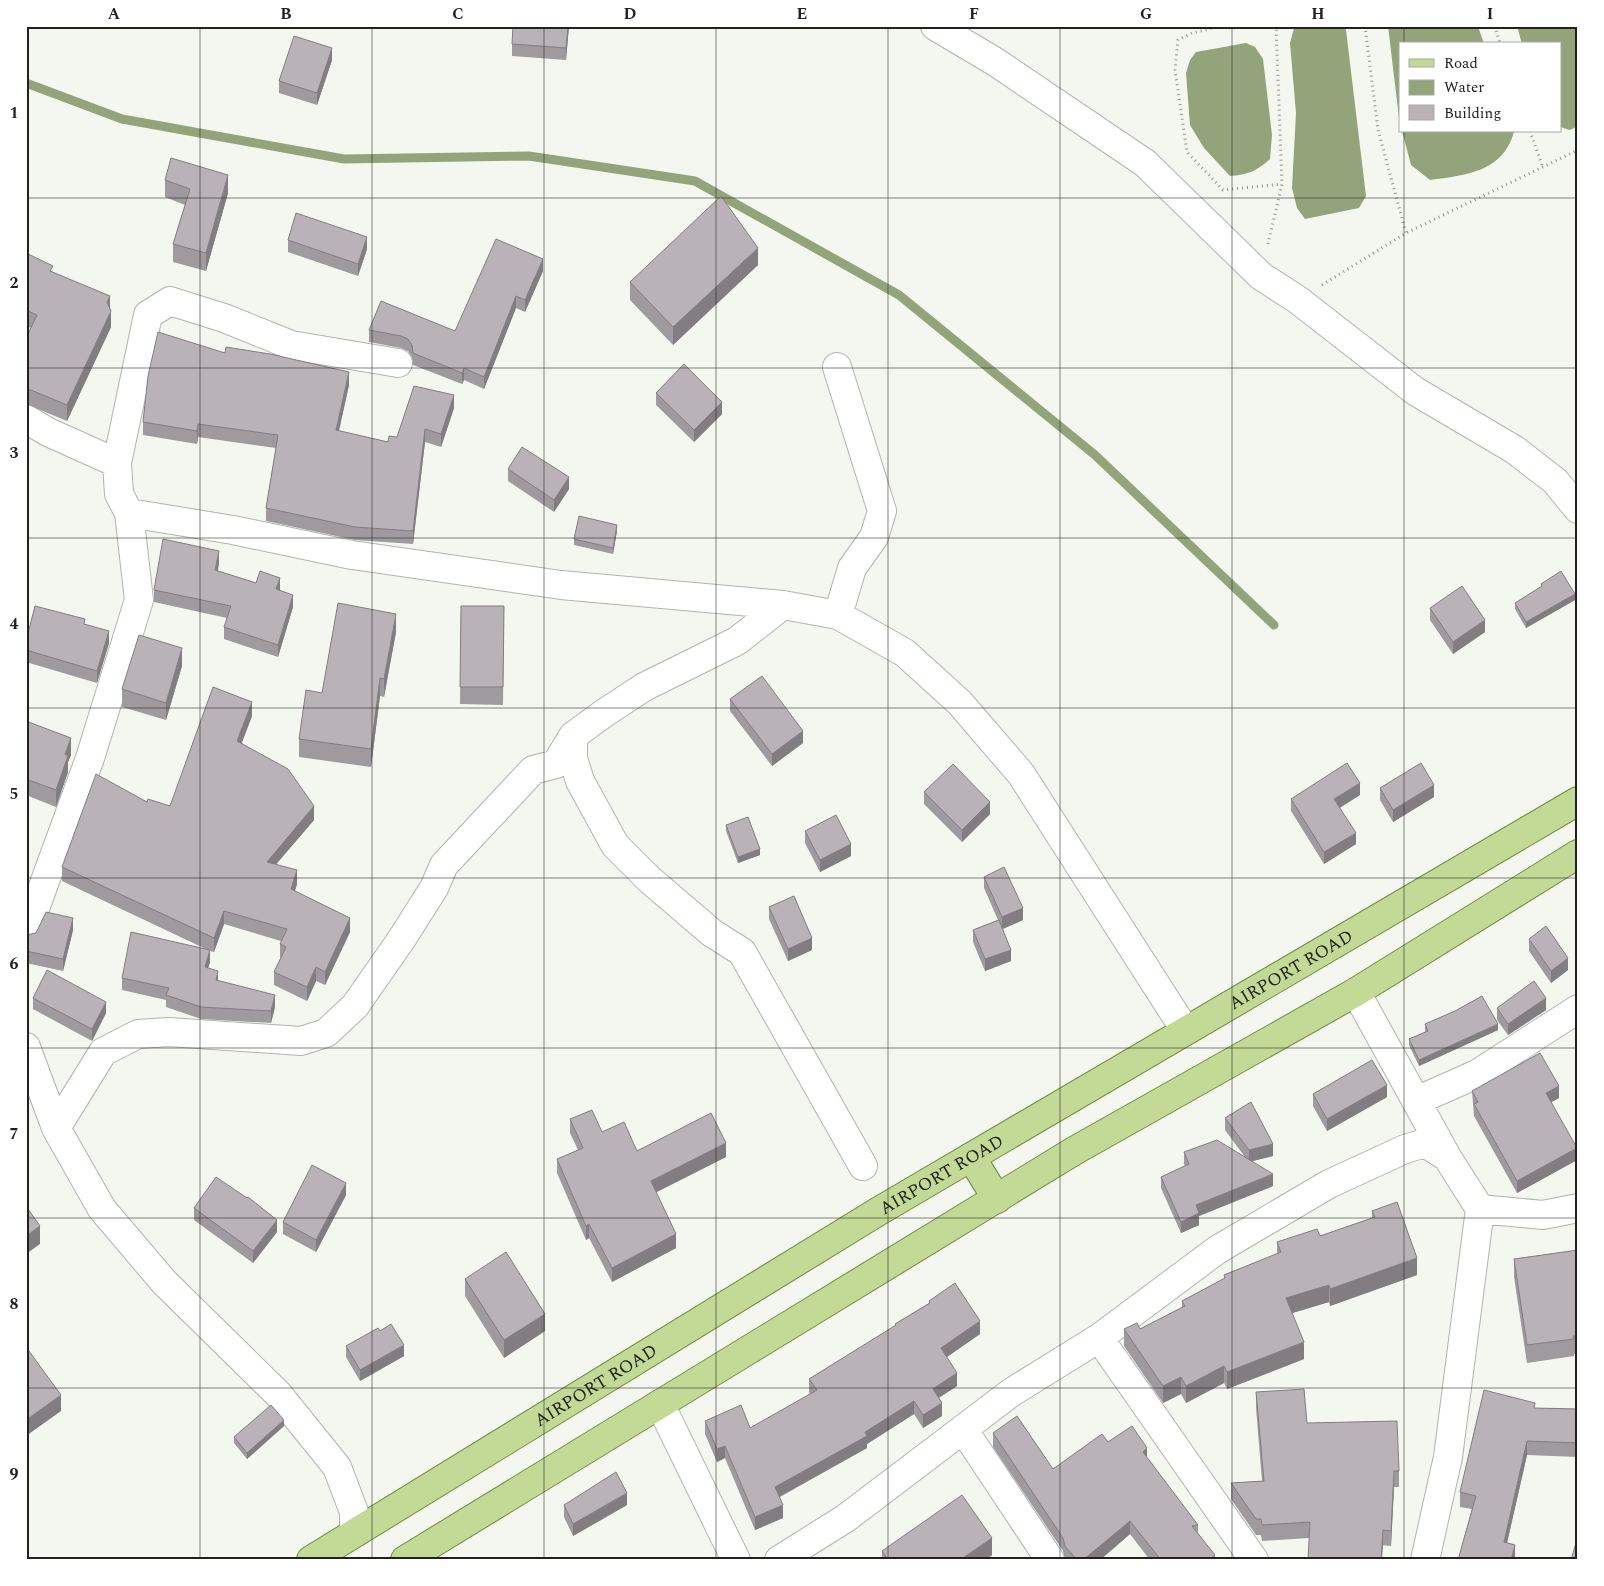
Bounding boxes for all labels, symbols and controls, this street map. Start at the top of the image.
text: A [108,2,121,26]
text: B [280,2,292,26]
text: C [452,2,464,26]
text: D [624,2,637,26]
text: E [797,2,807,26]
text: F [969,2,979,26]
text: G [1140,2,1152,26]
text: H [1311,2,1325,26]
text: I [1487,2,1493,26]
legend [1399,42,1562,132]
text: Road [1444,52,1478,75]
text: Water [1444,76,1484,99]
text: 1 [10,101,18,125]
text: Building [1444,102,1501,125]
text: 2 [10,271,19,295]
text: 3 [10,441,19,465]
text: 4 [10,612,19,636]
text: 5 [10,782,18,806]
street label: AIRPORT ROAD [1223,922,1358,1017]
text: 6 [10,952,19,976]
text: 7 [10,1122,19,1146]
street label: AIRPORT ROAD [874,1127,1009,1222]
text: 8 [10,1292,19,1316]
street label: AIRPORT ROAD [529,1337,662,1433]
text: 9 [10,1462,19,1486]

